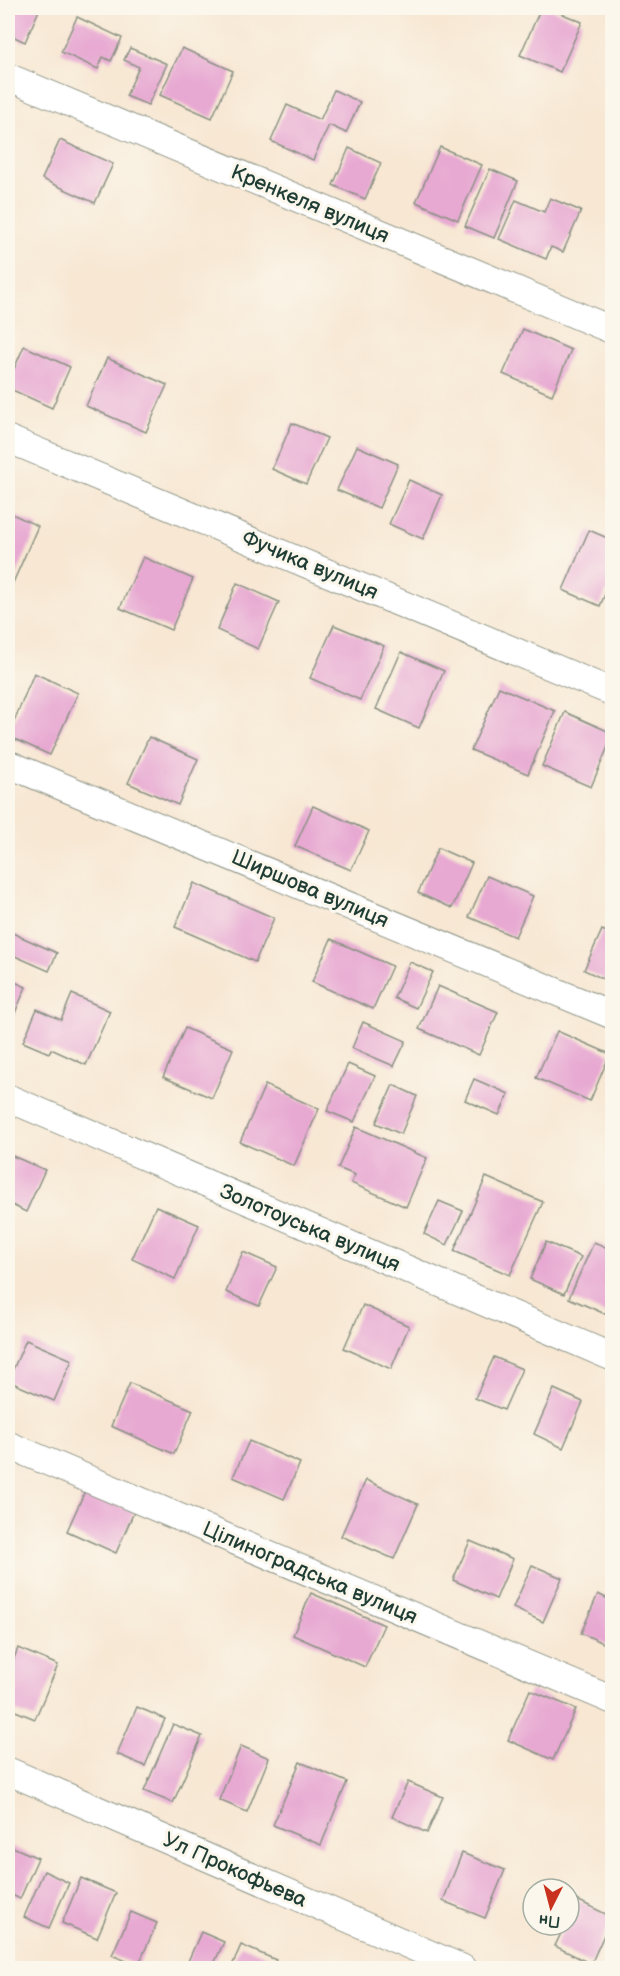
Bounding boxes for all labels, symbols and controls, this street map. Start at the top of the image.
street label: Кренкеля вулиця [227,159,393,249]
street label: Фучика вулиця [238,525,382,605]
street label: Ширшова вулиця [228,845,392,933]
street label: Золотоуська вулиця [216,1179,404,1277]
street label: Цілиноградська вулиця [199,1516,421,1630]
street label: Ул Прокофьева [159,1827,311,1913]
north arrow [521,1877,581,1937]
text: Пн [538,1910,561,1931]

